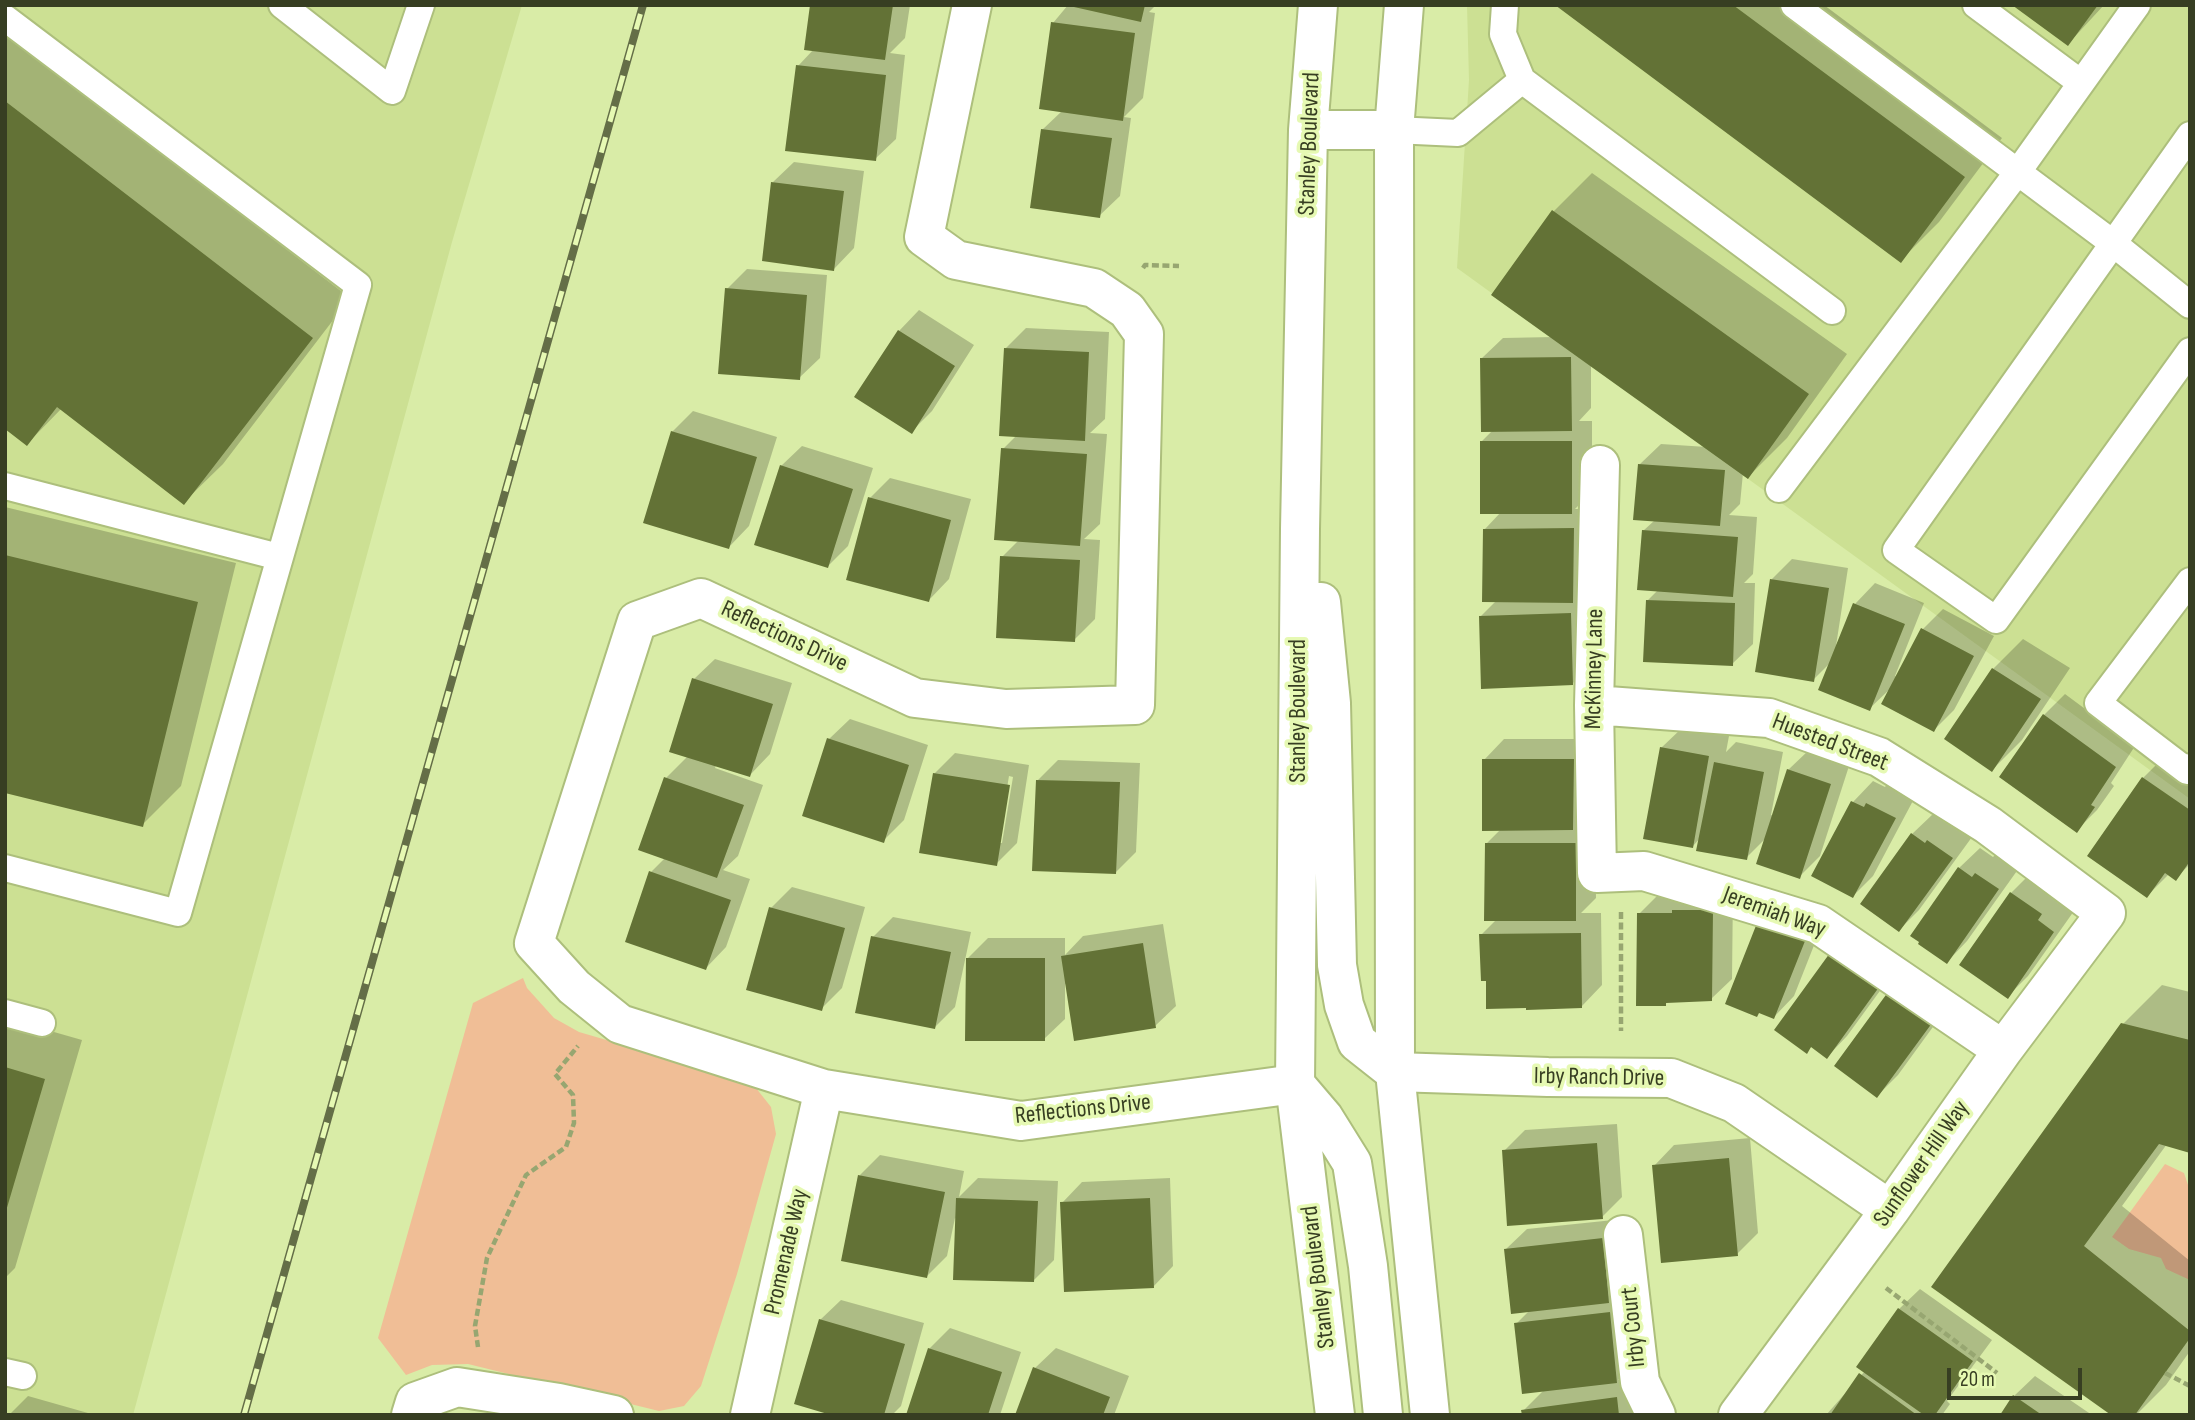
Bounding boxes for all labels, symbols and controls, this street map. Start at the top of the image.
street label: Stanley Boulevard [1293,72,1327,216]
street label: Reflections Drive [716,595,852,679]
street label: McKinney Lane [1580,609,1610,729]
street label: Stanley Boulevard [1285,639,1313,783]
street label: Huested Street [1768,708,1892,778]
street label: Jeremiah Way [1719,881,1829,945]
street label: Irby Ranch Drive [1534,1062,1664,1094]
street label: Reflections Drive [1014,1089,1152,1131]
street label: Sunflower Hill Way [1868,1095,1976,1233]
street label: Promenade Way [759,1186,815,1318]
street label: Stanley Boulevard [1296,1204,1342,1350]
street label: Irby Court [1615,1285,1653,1369]
scale bar [1950,1354,2085,1398]
text: 20 m [1960,1367,1995,1392]

